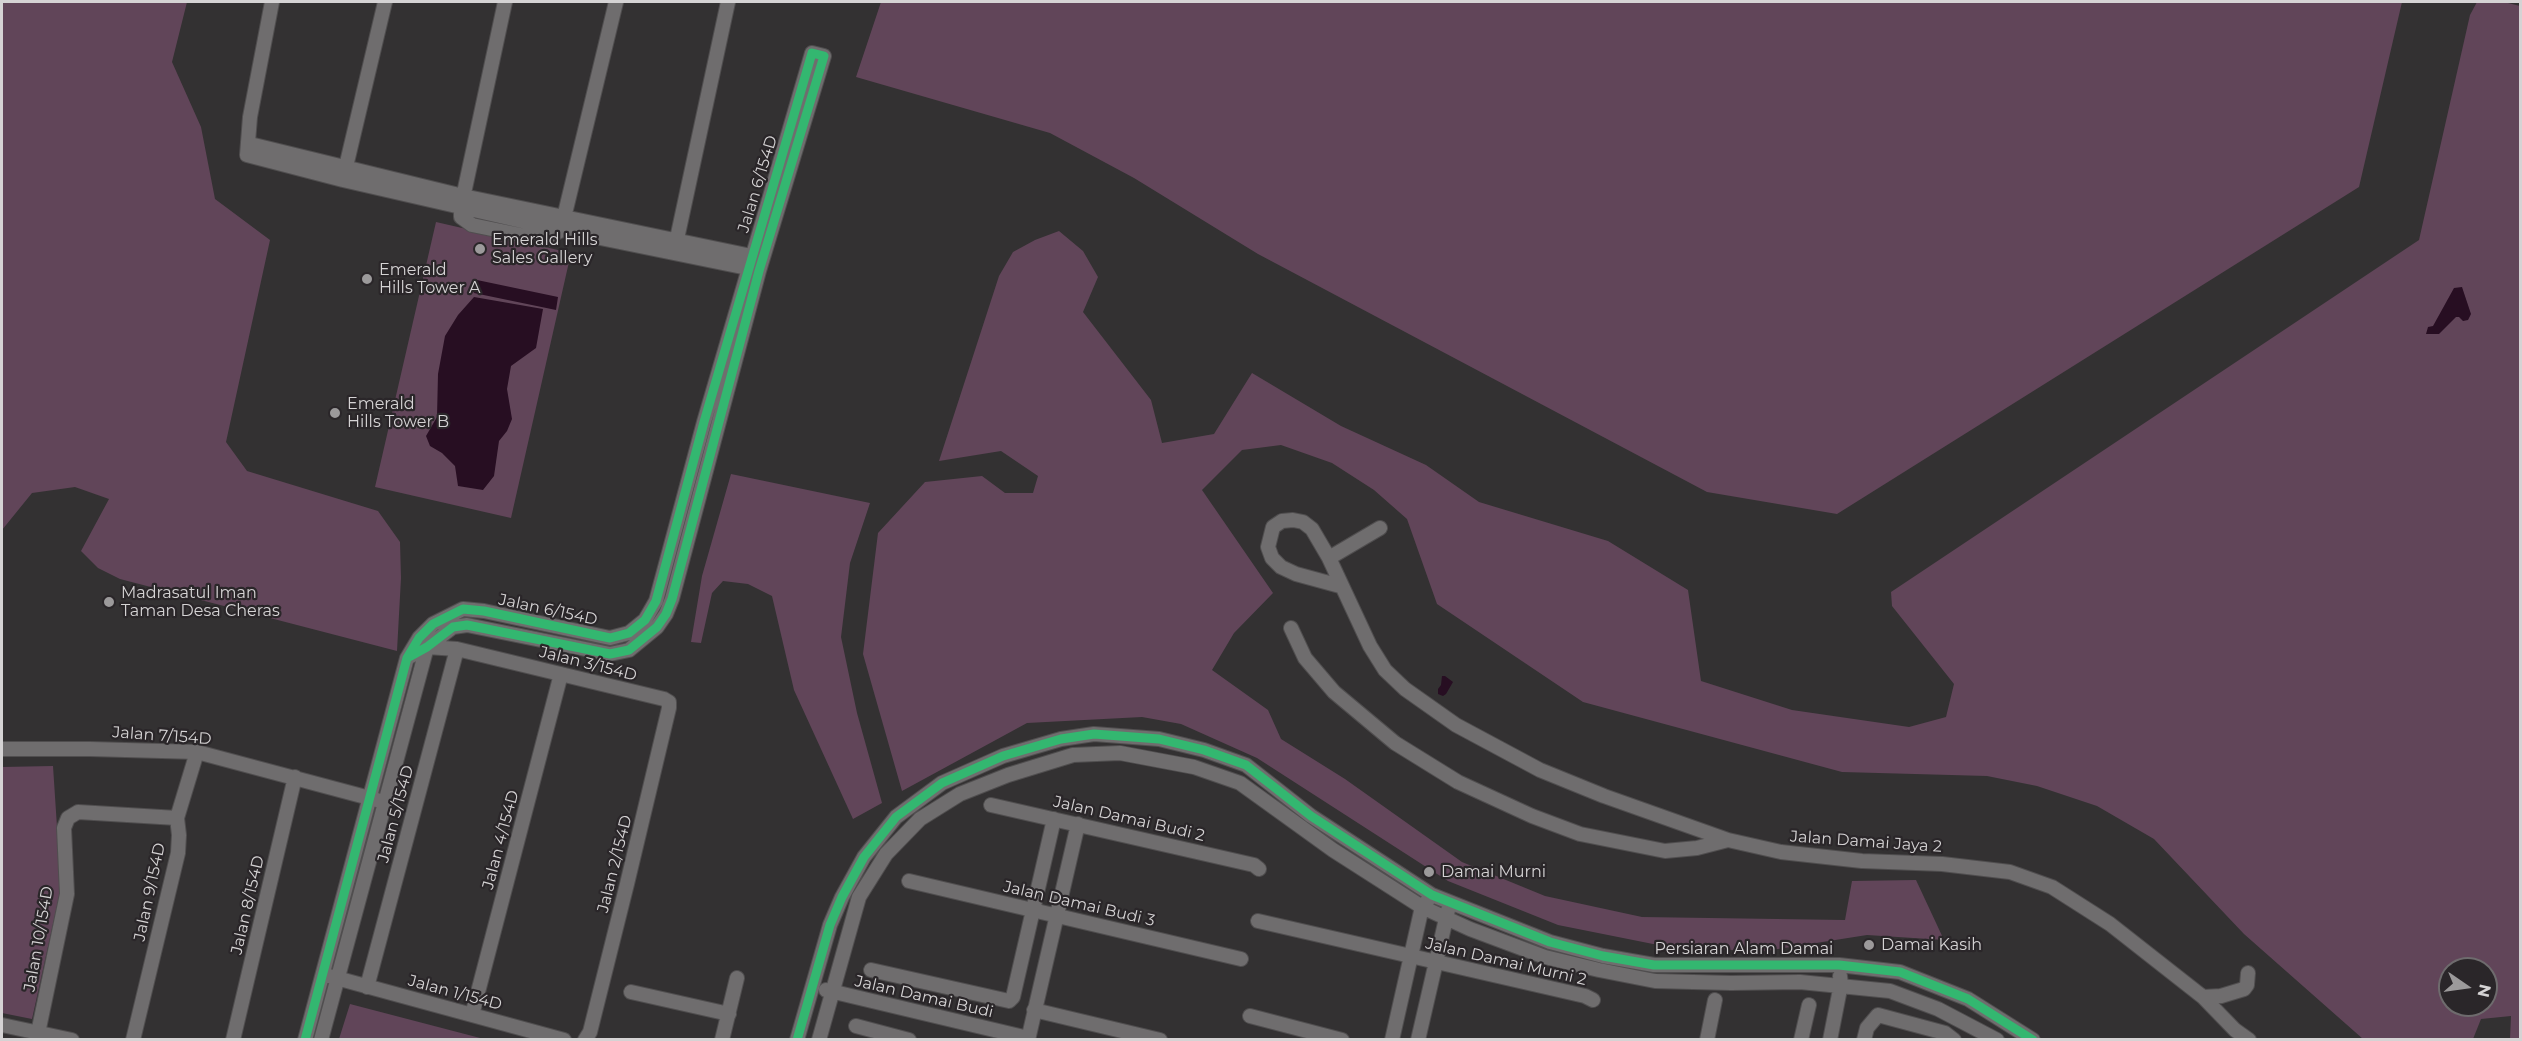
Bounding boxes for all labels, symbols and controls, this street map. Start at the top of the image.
street label: Jalan 6/154D [734,133,782,235]
place label: Emerald Hills Sales Gallery [492,230,598,268]
marker: Emerald Hills Sales Gallery [473,242,487,256]
place label: Emerald Hills Tower A [379,260,481,298]
marker: Emerald Hills Tower A [360,272,374,286]
place label: Emerald Hills Tower B [347,394,449,432]
marker: Emerald Hills Tower B [328,406,342,420]
place label: Madrasatul Iman Taman Desa Cheras [121,583,280,621]
street label: Jalan 6/154D [497,590,599,630]
marker: Madrasatul Iman Taman Desa Cheras [102,595,116,609]
street label: Jalan 3/154D [537,643,639,685]
street label: Jalan 7/154D [112,723,212,749]
street label: Jalan 5/154D [374,763,418,865]
street label: Jalan 4/154D [479,788,523,892]
street label: Jalan Damai Budi 2 [1051,792,1207,846]
street label: Jalan 2/154D [594,813,636,915]
street label: Jalan Damai Jaya 2 [1790,827,1942,857]
street label: Jalan 9/154D [130,841,170,943]
street label: Jalan 8/154D [227,854,269,956]
place label: Damai Murni [1441,862,1546,882]
marker: Damai Murni [1422,865,1436,879]
street label: Jalan Damai Budi 3 [1001,877,1157,931]
street label: Jalan 10/154D [20,885,58,993]
street label: Jalan Damai Murni 2 [1424,934,1588,990]
place label: Damai Kasih [1881,935,1982,955]
marker: Damai Kasih [1862,938,1876,952]
street label: Persiaran Alam Damai [1655,939,1833,959]
north arrow [2438,957,2498,1017]
street label: Jalan 1/154D [406,971,504,1015]
street label: Jalan Damai Budi [853,972,995,1022]
text: N [2473,982,2495,999]

